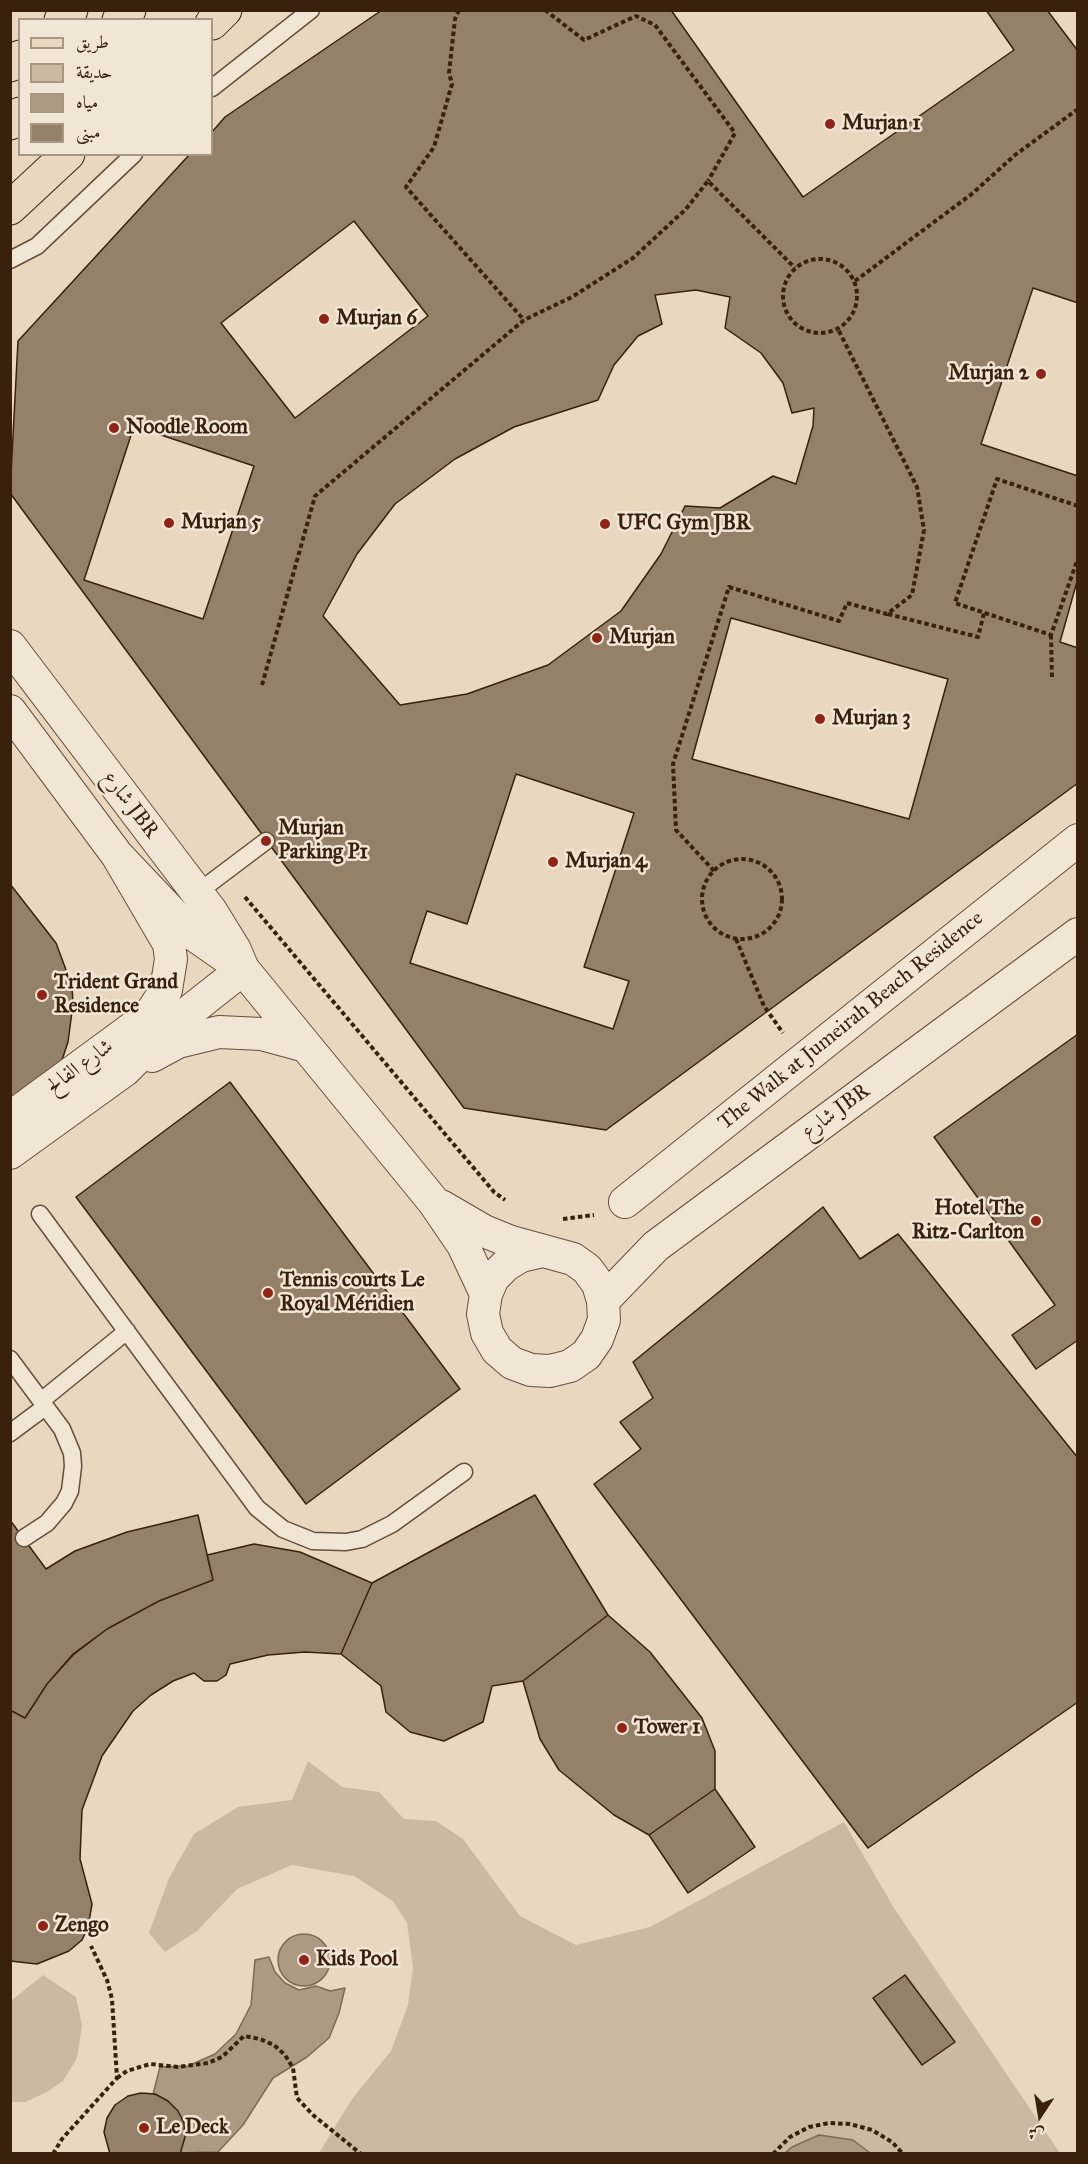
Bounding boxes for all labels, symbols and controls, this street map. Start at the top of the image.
legend [18,18,213,156]
text: طريق [76,31,109,53]
text: حديقة [76,61,112,83]
text: مياه [76,91,98,113]
place label: Murjan 1 [842,111,921,137]
marker: Murjan 1 [823,117,837,131]
text: مبنى [76,121,101,143]
place label: Murjan 6 [336,306,417,332]
marker: Murjan 6 [317,312,331,326]
place label: Murjan 2 [948,361,1029,387]
marker: Murjan 2 [1034,367,1048,381]
place label: Noodle Room [126,415,248,441]
marker: Noodle Room [107,421,121,435]
place label: Murjan 5 [181,510,261,536]
place label: UFC Gym JBR [617,511,751,537]
marker: Murjan 5 [162,516,176,530]
marker: UFC Gym JBR [598,517,612,531]
place label: Murjan [609,625,675,651]
marker: Murjan [590,631,604,645]
place label: Murjan 3 [832,706,911,732]
marker: Murjan 3 [813,712,827,726]
street label: شارع JBR [96,766,164,844]
place label: Murjan Parking P1 [278,816,368,866]
marker: Murjan Parking P1 [259,834,273,848]
place label: Murjan 4 [565,849,647,875]
marker: Murjan 4 [546,855,560,869]
street label: The Walk at Jumeirah Beach Residence [713,906,989,1136]
place label: Trident Grand Residence [54,970,178,1020]
marker: Trident Grand Residence [35,988,49,1002]
street label: شارع الفالح [42,1034,118,1100]
street label: شارع JBR [797,1079,875,1145]
place label: Hotel The Ritz-Carlton [912,1196,1024,1246]
marker: Hotel The Ritz-Carlton [1029,1214,1043,1228]
place label: Tennis courts Le Royal Méridien [280,1268,425,1318]
marker: Tennis courts Le Royal Méridien [261,1286,275,1300]
place label: Tower 1 [634,1715,700,1741]
marker: Tower 1 [615,1721,629,1735]
place label: Zengo [55,1913,109,1939]
marker: Zengo [36,1919,50,1933]
place label: Kids Pool [316,1947,398,1973]
marker: Kids Pool [297,1953,311,1967]
north arrow [1010,2086,1070,2146]
place label: Le Deck [156,2115,229,2141]
marker: Le Deck [137,2121,151,2135]
text: ش [1026,2123,1046,2145]

